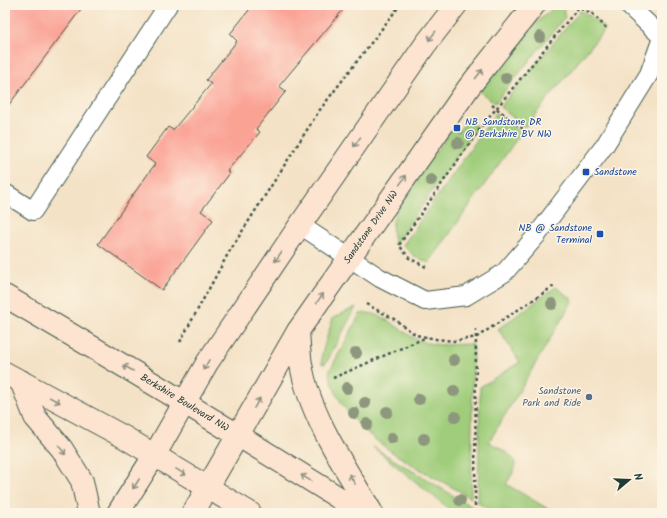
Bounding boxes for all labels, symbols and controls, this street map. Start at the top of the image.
one-way arrow [428,30,436,41]
one-way arrow [474,69,483,80]
place label: NB Sandstone DR @ Berkshire BV NW [465,114,552,142]
marker: NB Sandstone DR @ Berkshire BV NW [452,123,462,133]
one-way arrow [353,136,361,147]
place label: Sandstone [594,164,637,180]
marker: Sandstone [581,167,591,177]
one-way arrow [399,175,407,186]
street label: Sandstone Drive NW [339,187,402,267]
place label: NB @ Sandstone Terminal [518,220,593,248]
marker: NB @ Sandstone Terminal [595,229,605,239]
one-way arrow [274,251,282,262]
one-way arrow [316,293,324,304]
one-way arrow [201,359,209,371]
one-way arrow [122,363,134,371]
street label: Berkshire Boulevard NW [137,370,232,436]
place label: Sandstone Park and Ride [522,383,581,411]
marker: Sandstone Park and Ride [584,392,594,402]
one-way arrow [49,397,61,404]
one-way arrow [254,397,262,409]
one-way arrow [58,444,66,455]
north arrow [609,460,649,500]
one-way arrow [175,468,186,476]
text: N [628,471,647,483]
one-way arrow [300,473,312,481]
one-way arrow [348,473,356,485]
one-way arrow [132,479,140,490]

